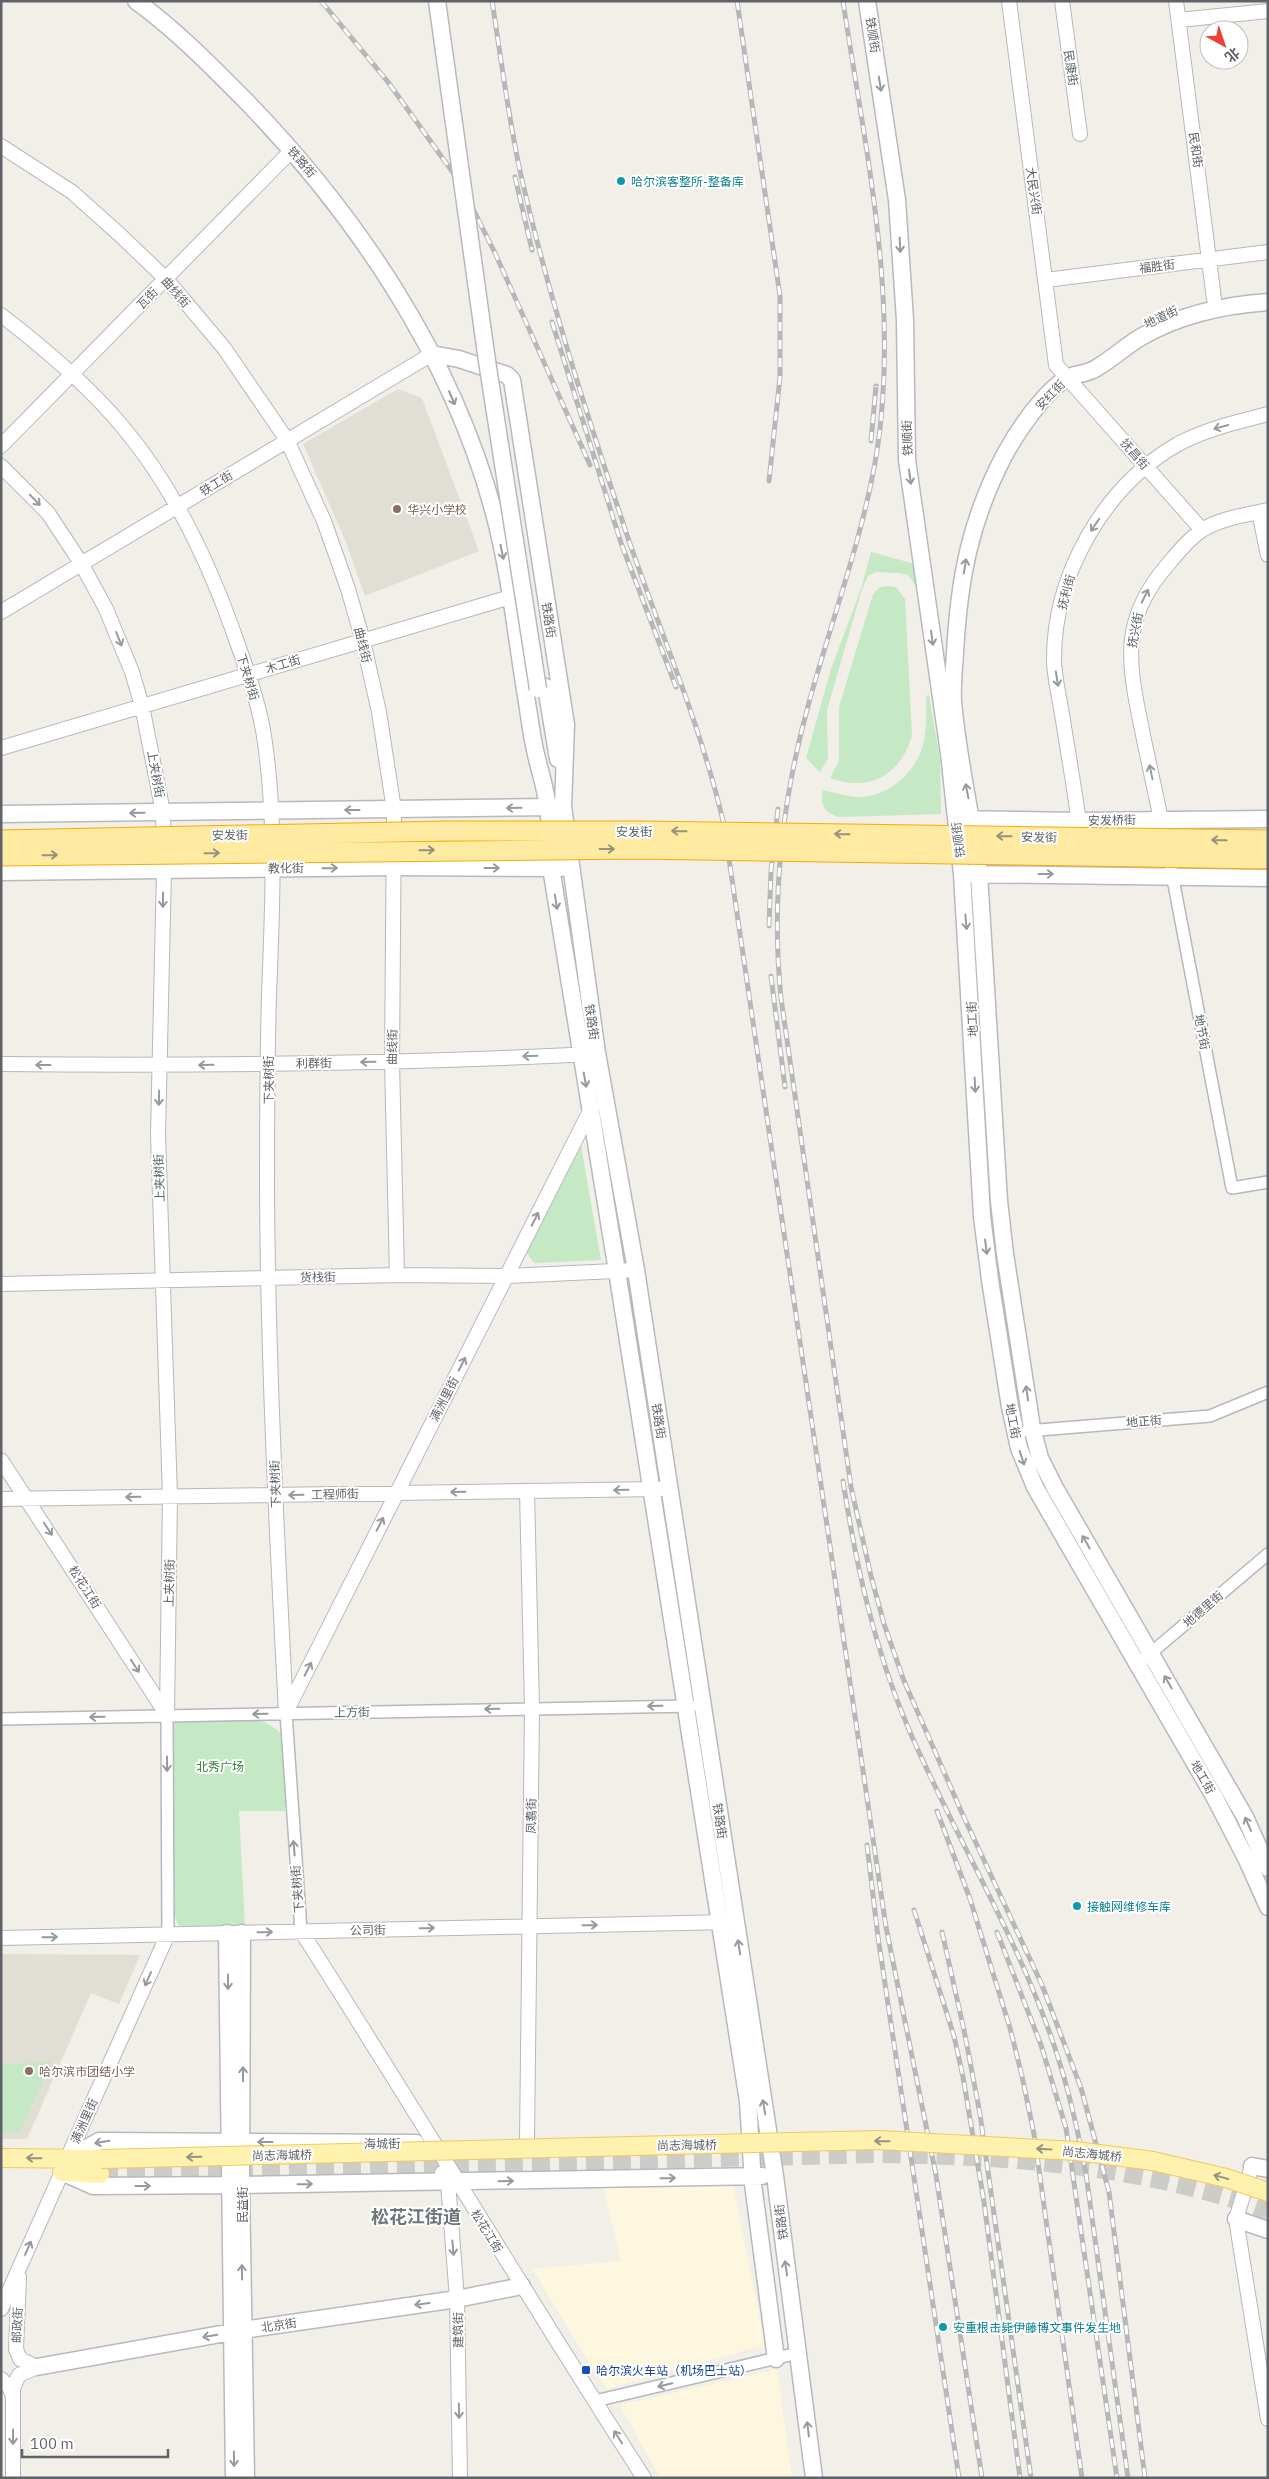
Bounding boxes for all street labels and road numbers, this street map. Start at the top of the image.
street label: 铁顺街 [863,16,883,54]
street label: 民康街 [1061,49,1081,87]
street label: 民和街 [1186,131,1206,169]
street label: 铁路街 [285,143,319,181]
street label: 大民兴街 [1023,166,1045,216]
street label: 福胜街 [1138,256,1176,276]
street label: 曲线街 [159,273,193,311]
street label: 瓦街 [133,284,161,312]
street label: 地道街 [1142,303,1180,331]
street label: 安红街 [1032,377,1068,413]
street label: 铁顺街 [899,420,915,456]
street label: 抚昌街 [1118,435,1152,473]
street label: 铁工街 [197,467,235,499]
street label: 抚利街 [1054,573,1078,611]
street label: 铁路街 [539,601,559,639]
street label: 抚兴街 [1124,611,1146,649]
street label: 曲线街 [351,626,375,664]
street label: 下夹树街 [234,652,262,702]
street label: 木工街 [264,652,302,676]
street label: 上夹树街 [144,749,168,799]
street label: 安发桥街 [1088,812,1136,828]
street label: 铁顺街 [948,821,968,859]
street label: 安发街 [616,824,652,839]
street label: 安发街 [212,827,248,843]
street label: 安发街 [1021,829,1057,845]
street label: 教化街 [268,860,304,876]
street label: 地工街 [964,1001,980,1037]
street label: 铁路街 [582,1003,602,1041]
street label: 地节街 [1191,1013,1213,1051]
street label: 曲线街 [384,1029,400,1065]
street label: 利群街 [296,1055,332,1071]
street label: 下夹树街 [261,1056,276,1104]
street label: 上夹树街 [151,1154,167,1202]
street label: 货栈街 [300,1269,336,1285]
street label: 满洲里街 [426,1374,462,1424]
street label: 铁路街 [649,1402,669,1440]
street label: 地工街 [1002,1402,1024,1440]
street label: 地正街 [1125,1412,1163,1430]
street label: 下夹树街 [267,1460,283,1508]
street label: 工程师街 [311,1486,359,1502]
street label: 上夹树街 [161,1559,177,1607]
street label: 松花江街 [66,1563,104,1611]
street label: 地德里街 [1180,1588,1226,1630]
street label: 上方街 [334,1704,370,1720]
street label: 地工街 [1188,1758,1218,1796]
street label: 凤翥街 [523,1798,539,1834]
street label: 铁路街 [710,1802,730,1840]
street label: 下夹树街 [287,1864,307,1914]
street label: 公司街 [350,1922,386,1938]
street label: 满洲里街 [67,2096,101,2146]
street label: 海城街 [364,2136,400,2151]
street label: 尚志海城桥 [657,2137,717,2153]
street label: 尚志海城桥 [1061,2143,1123,2165]
street label: 尚志海城桥 [252,2147,312,2163]
street label: 民益街 [235,2187,250,2223]
street label: 铁路街 [771,2203,791,2241]
street label: 松花江街 [468,2207,506,2255]
street label: 邮政街 [9,2307,25,2343]
street label: 建筑街 [450,2312,466,2348]
street label: 北京街 [260,2315,298,2335]

